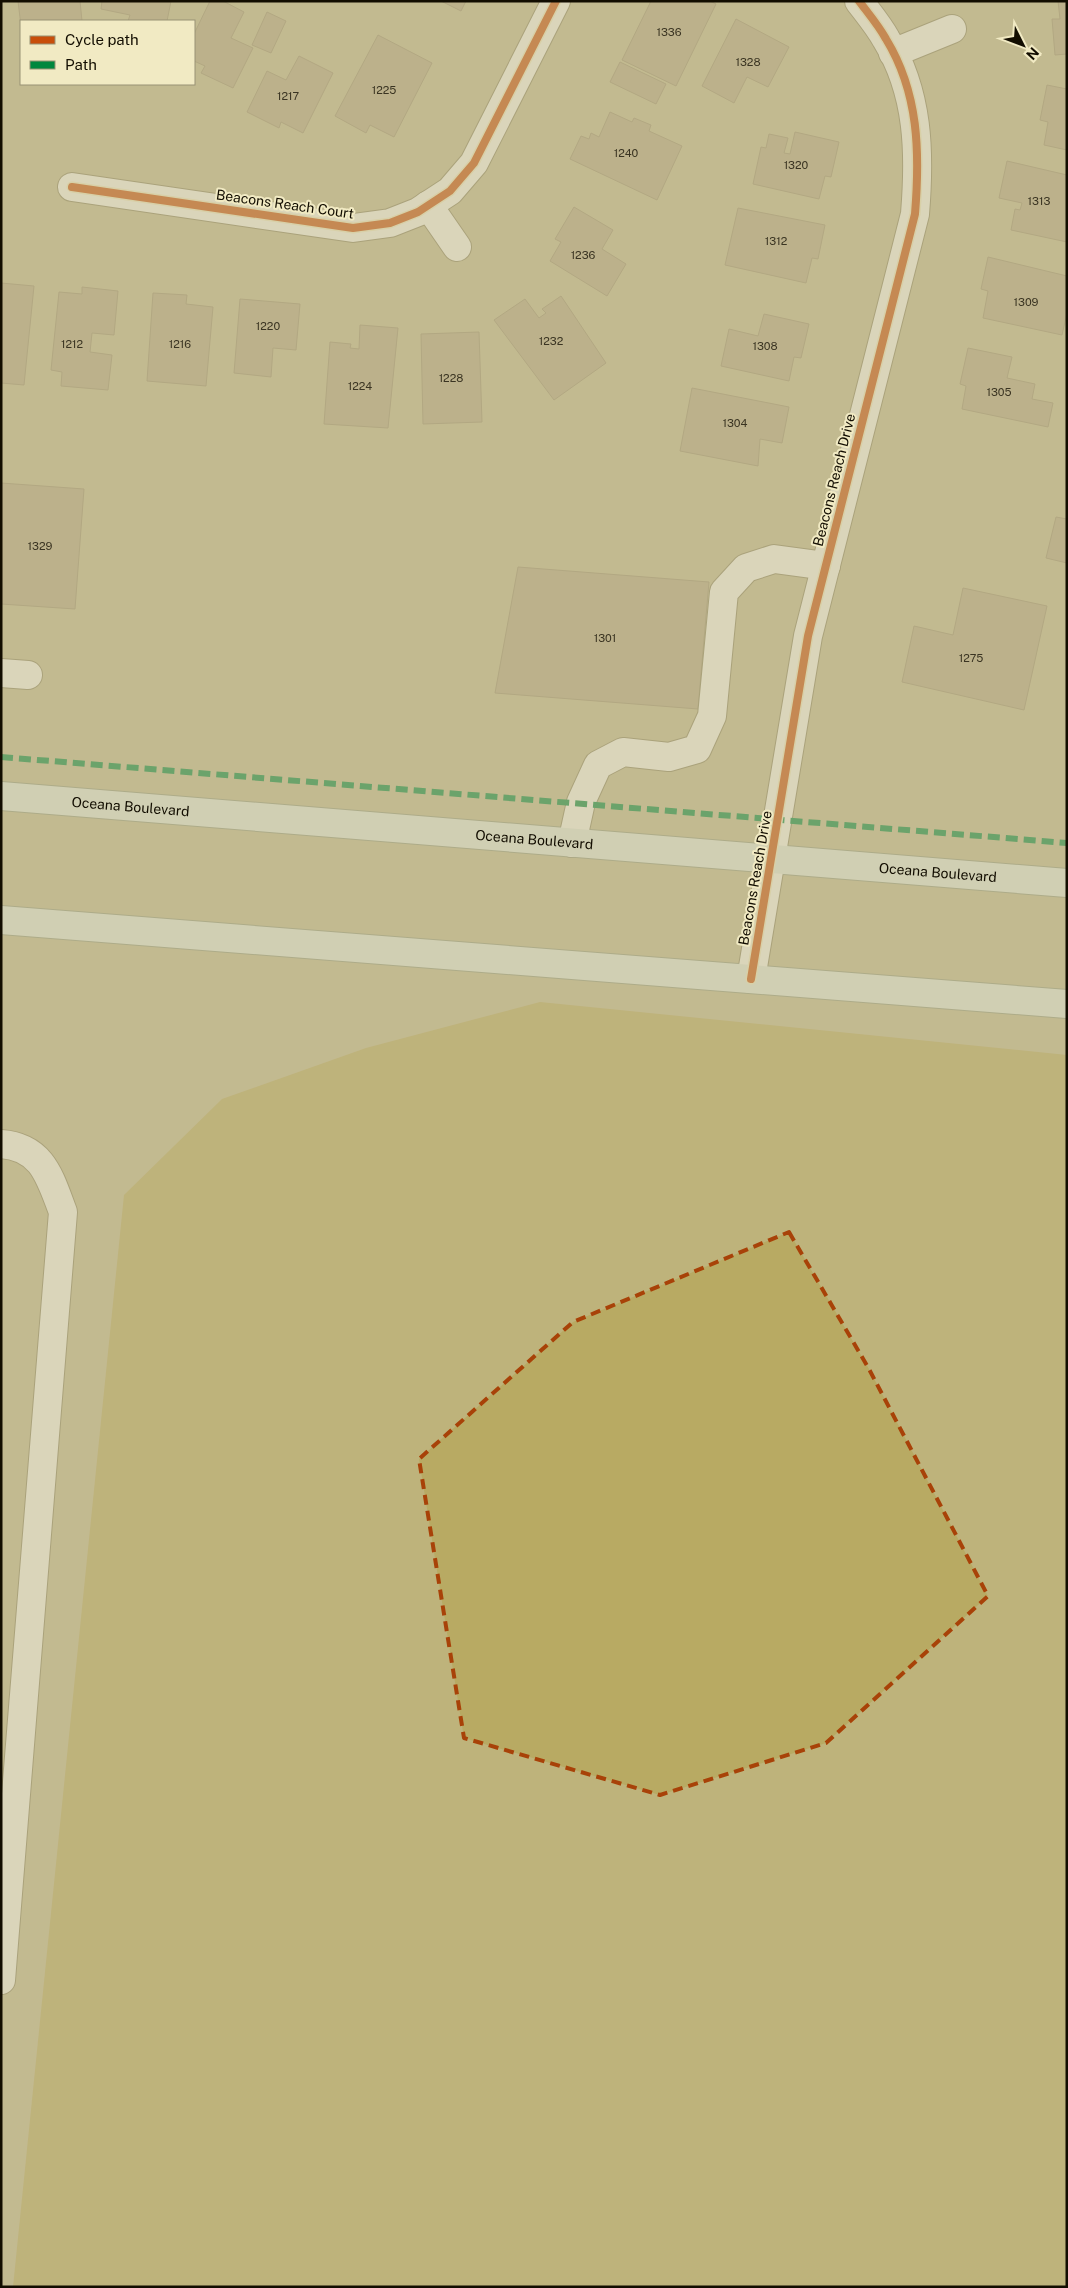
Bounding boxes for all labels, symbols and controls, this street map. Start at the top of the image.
legend [20,20,195,85]
north arrow [998,20,1048,70]
house number: 1336 [656,26,682,38]
text: Cycle path [65,31,139,48]
text: N [1023,44,1042,63]
text: Path [65,56,97,73]
house number: 1328 [735,56,761,68]
house number: 1225 [372,84,396,96]
house number: 1217 [277,90,299,102]
house number: 1240 [614,147,639,159]
house number: 1320 [784,159,809,171]
street label: Beacons Reach Court [215,186,355,222]
house number: 1313 [1028,195,1050,207]
house number: 1312 [765,235,788,247]
house number: 1236 [571,249,596,261]
house number: 1309 [1014,296,1039,308]
house number: 1220 [256,320,280,332]
house number: 1232 [539,335,564,347]
house number: 1212 [61,338,83,350]
house number: 1216 [169,338,191,350]
house number: 1308 [752,340,778,352]
house number: 1228 [439,372,463,384]
house number: 1224 [348,380,372,392]
house number: 1305 [986,386,1012,398]
street label: Beacons Reach Drive [810,412,858,548]
house number: 1304 [723,417,748,429]
house number: 1329 [28,540,53,552]
house number: 1301 [594,632,616,644]
house number: 1275 [959,652,983,664]
street label: Oceana Boulevard [71,794,190,819]
street label: Beacons Reach Drive [735,809,775,946]
street label: Oceana Boulevard [475,827,594,852]
street label: Oceana Boulevard [878,860,997,885]

